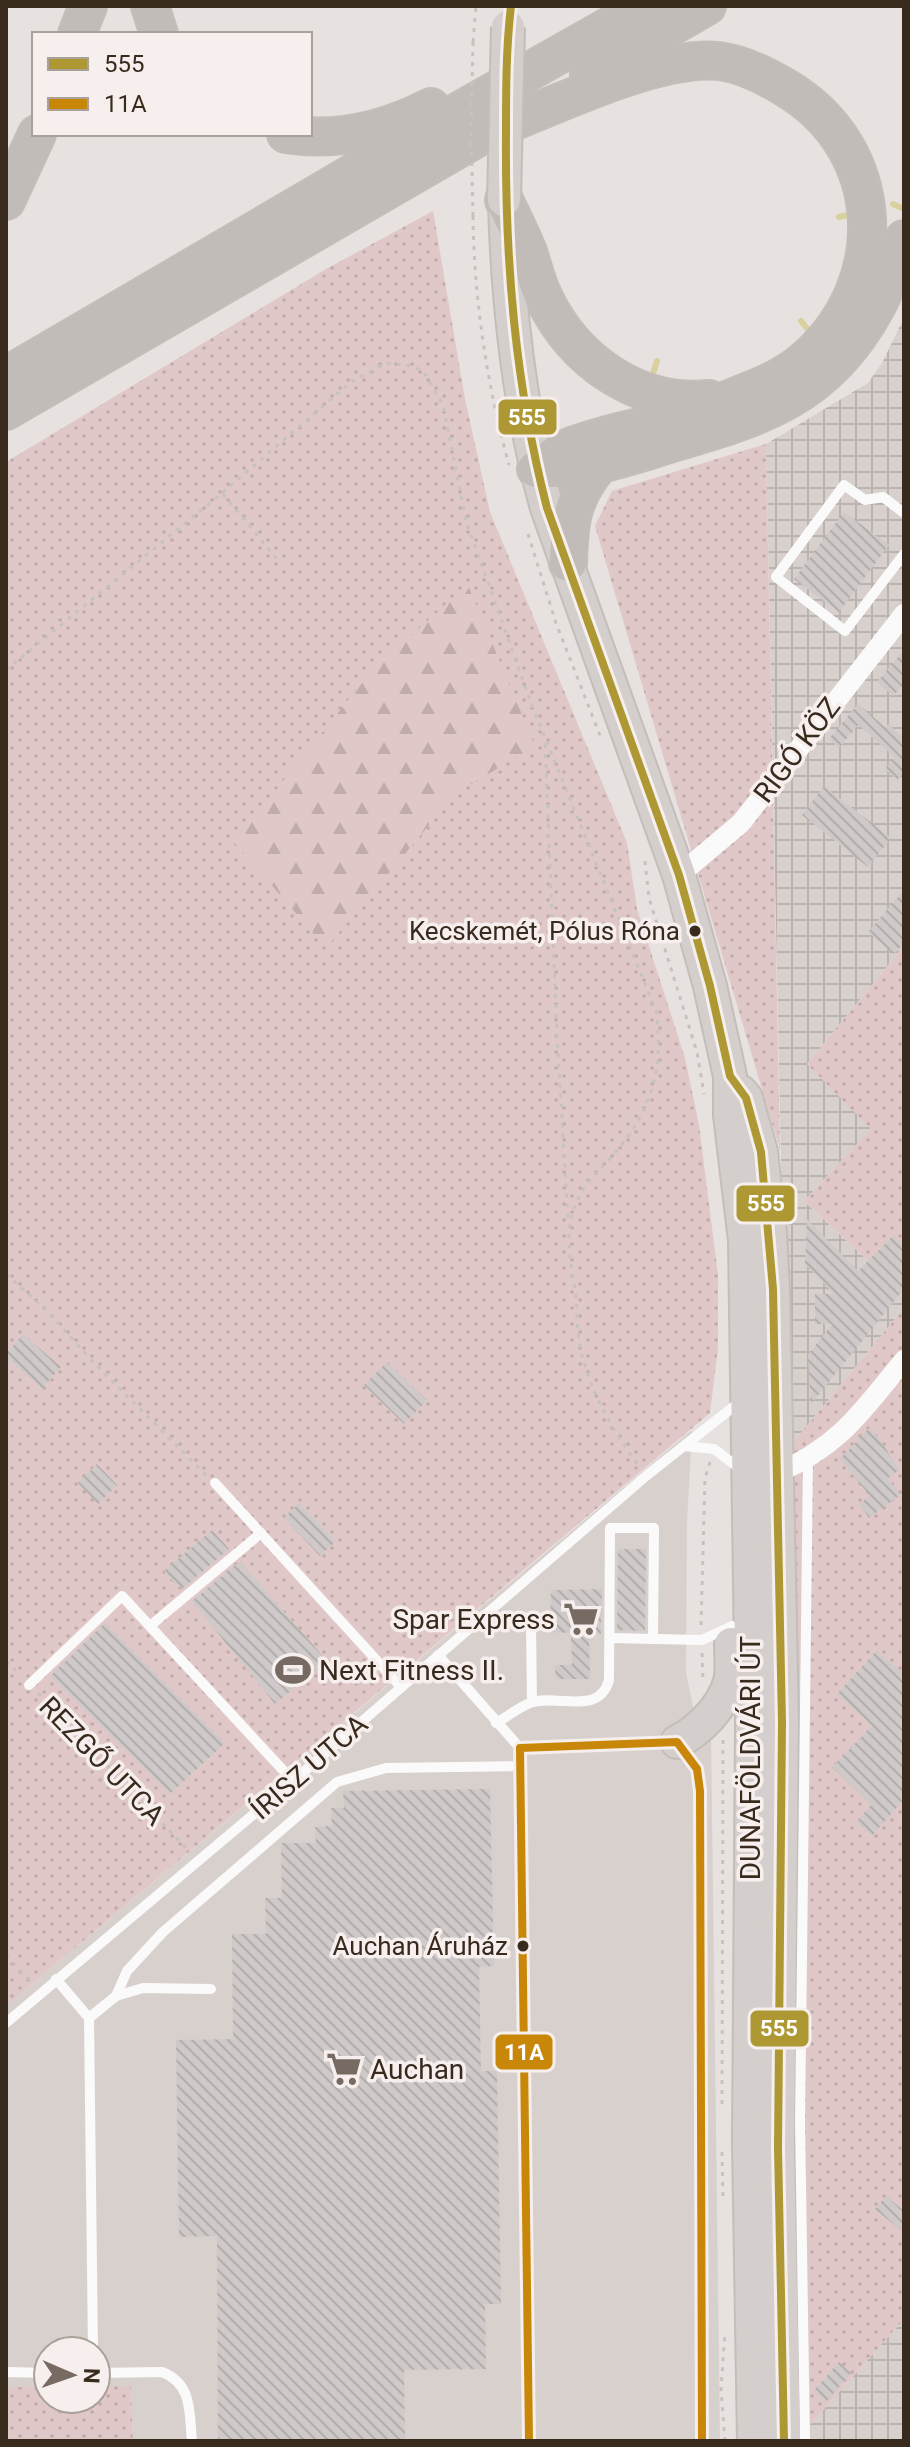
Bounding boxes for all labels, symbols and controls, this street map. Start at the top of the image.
legend [32,32,312,136]
text: 555 [104,50,144,78]
text: 11A [104,90,147,118]
line badge: 555 [497,398,558,436]
text: 555 [508,405,546,430]
street label: RIGÓ KÖZ [747,691,847,809]
place label: Kecskemét, Pólus Róna [409,916,680,946]
marker: Kecskemét, Pólus Róna [687,923,703,939]
line badge: 555 [735,1184,796,1223]
text: 555 [747,1191,785,1216]
supermarket icon: Spar Express [562,1600,600,1638]
place label: Spar Express [392,1603,555,1636]
street label: DUNAFÖLDVÁRI ÚT [734,1635,767,1880]
sports icon: Next Fitness II. [274,1651,312,1689]
place label: Next Fitness II. [319,1654,504,1687]
street label: REZGŐ UTCA [33,1690,171,1832]
street label: ÍRISZ UTCA [244,1707,374,1827]
place label: Auchan Áruház [333,1931,508,1961]
marker: Auchan Áruház [515,1938,531,1954]
line badge: 555 [749,2009,810,2048]
text: 555 [760,2016,798,2041]
line badge: 11A [494,2033,554,2071]
text: 11A [504,2040,544,2065]
supermarket icon: Auchan [325,2050,363,2088]
place label: Auchan [370,2053,464,2086]
north arrow [32,2335,112,2415]
text: N [79,2367,104,2384]

